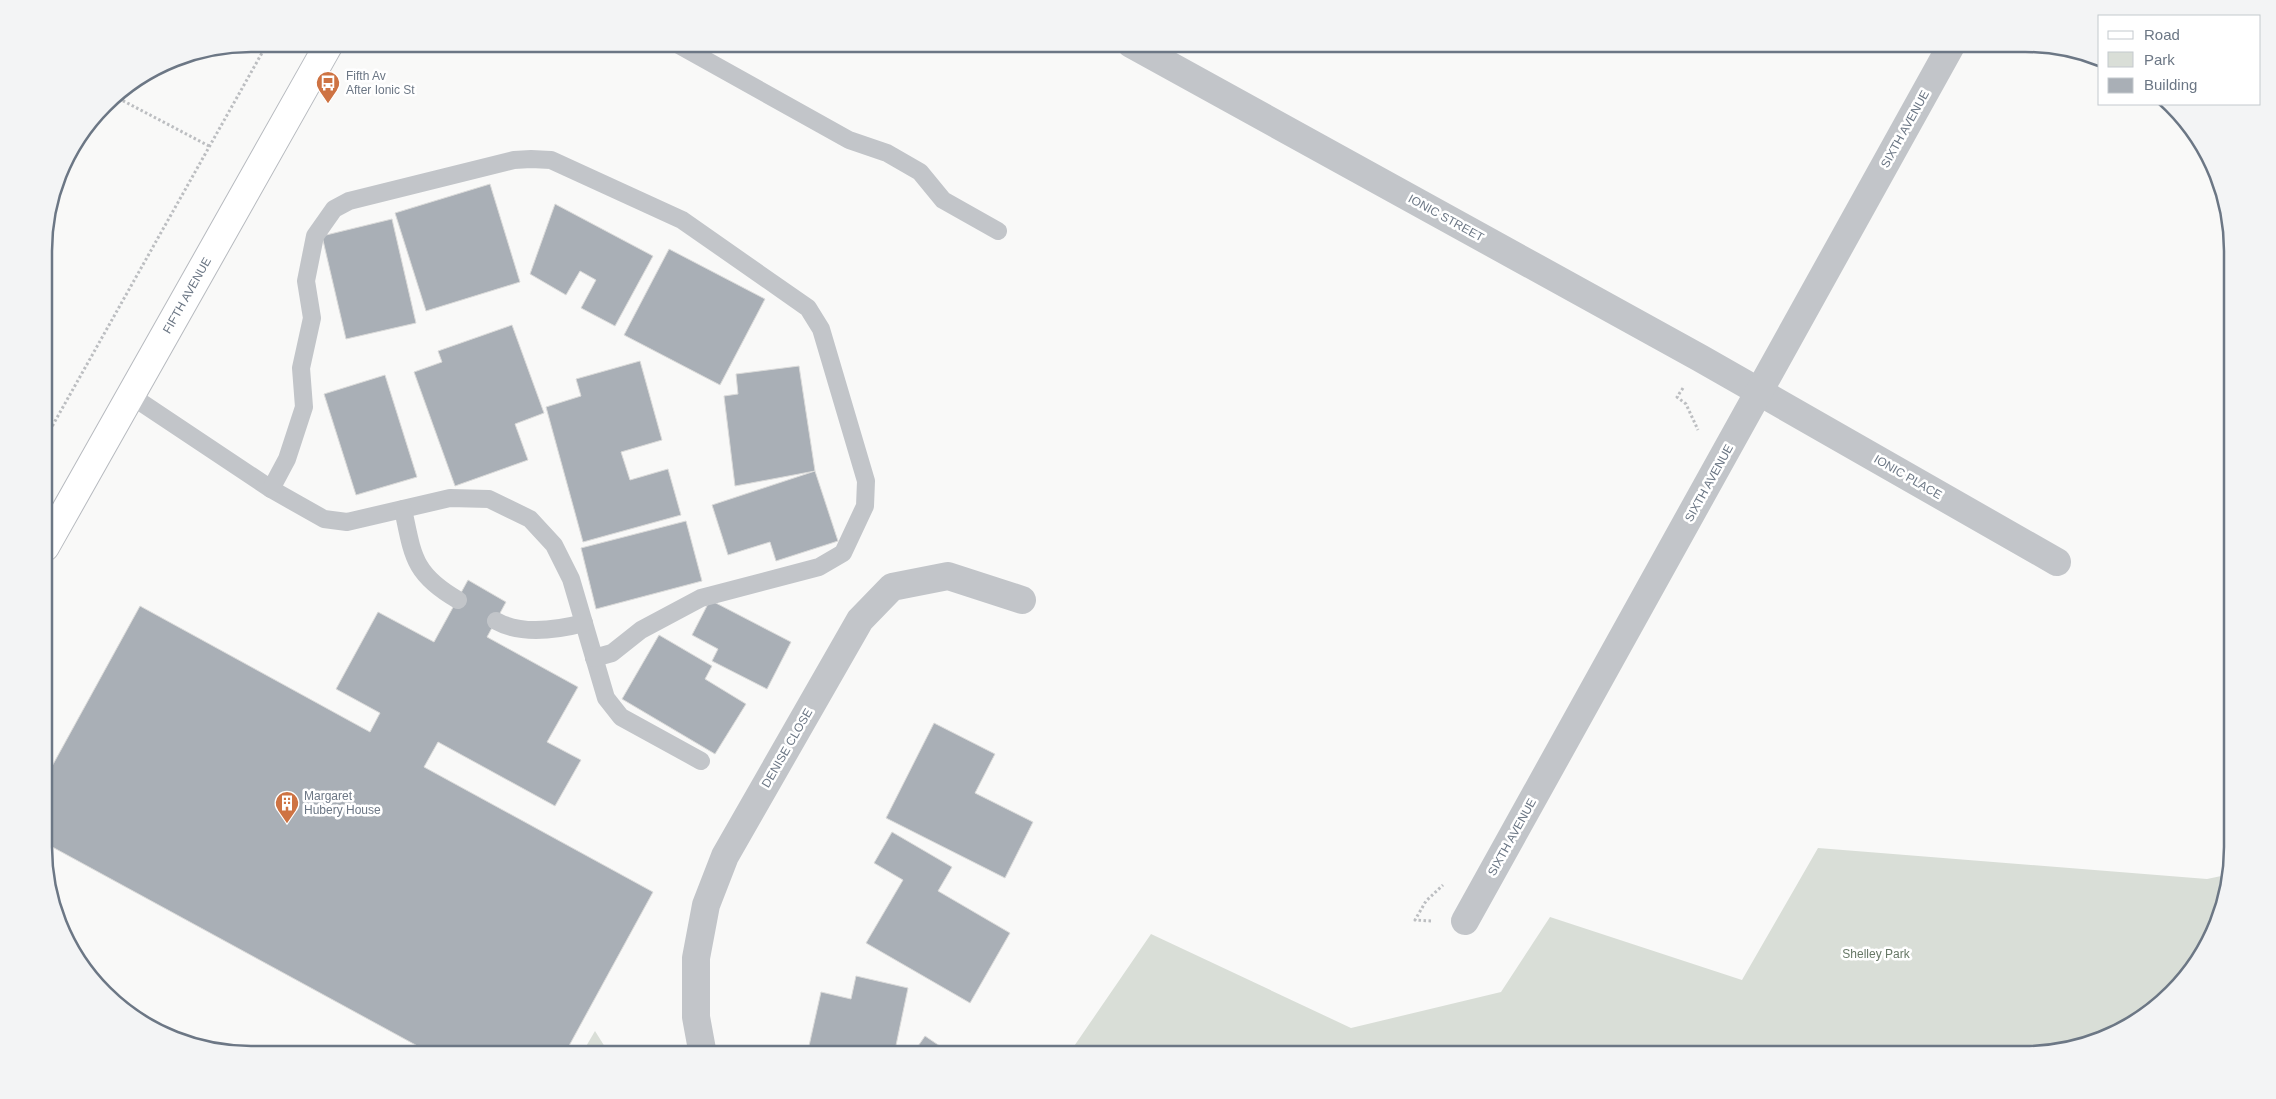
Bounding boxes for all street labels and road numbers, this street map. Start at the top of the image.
street label: SIXTH AVENUE [1878,88,1932,170]
street label: IONIC STREET [1406,192,1487,245]
street label: FIFTH AVENUE [160,255,214,336]
street label: SIXTH AVENUE [1682,442,1736,524]
street label: IONIC PLACE [1872,452,1944,502]
street label: DENISE CLOSE [759,706,815,790]
street label: SIXTH AVENUE [1485,796,1539,878]

